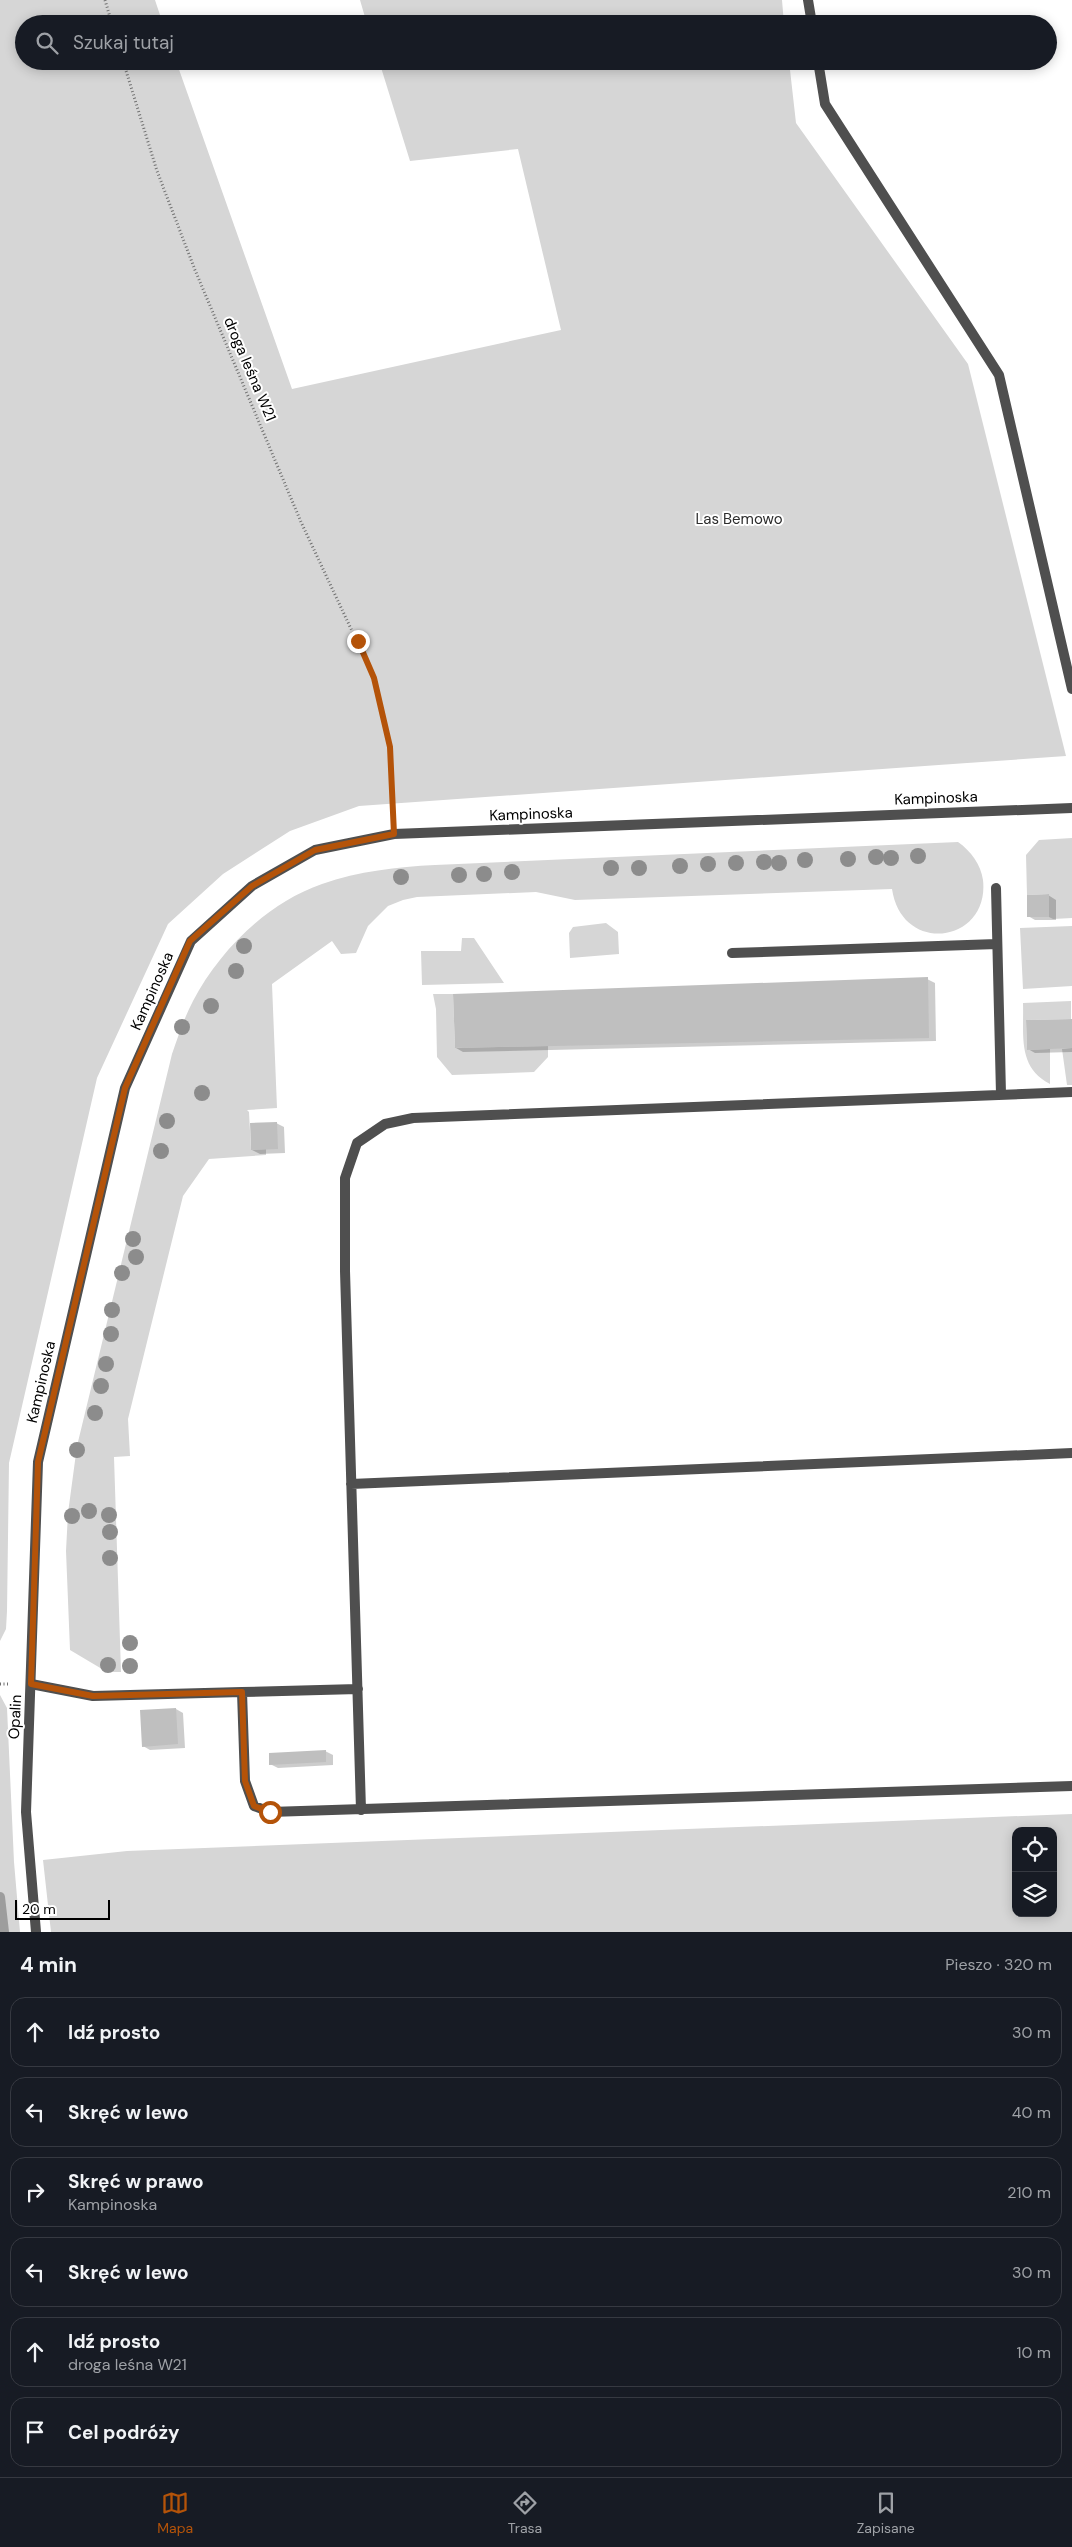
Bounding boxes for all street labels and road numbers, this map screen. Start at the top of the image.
street label: droga leśna W21 [219,314,281,424]
street label: Kampinoska [894,787,978,809]
street label: Kampinoska [489,803,573,825]
street label: Kampinoska [126,949,178,1033]
street label: Kampinoska [22,1339,60,1425]
street label: Opalin [4,1694,26,1740]

